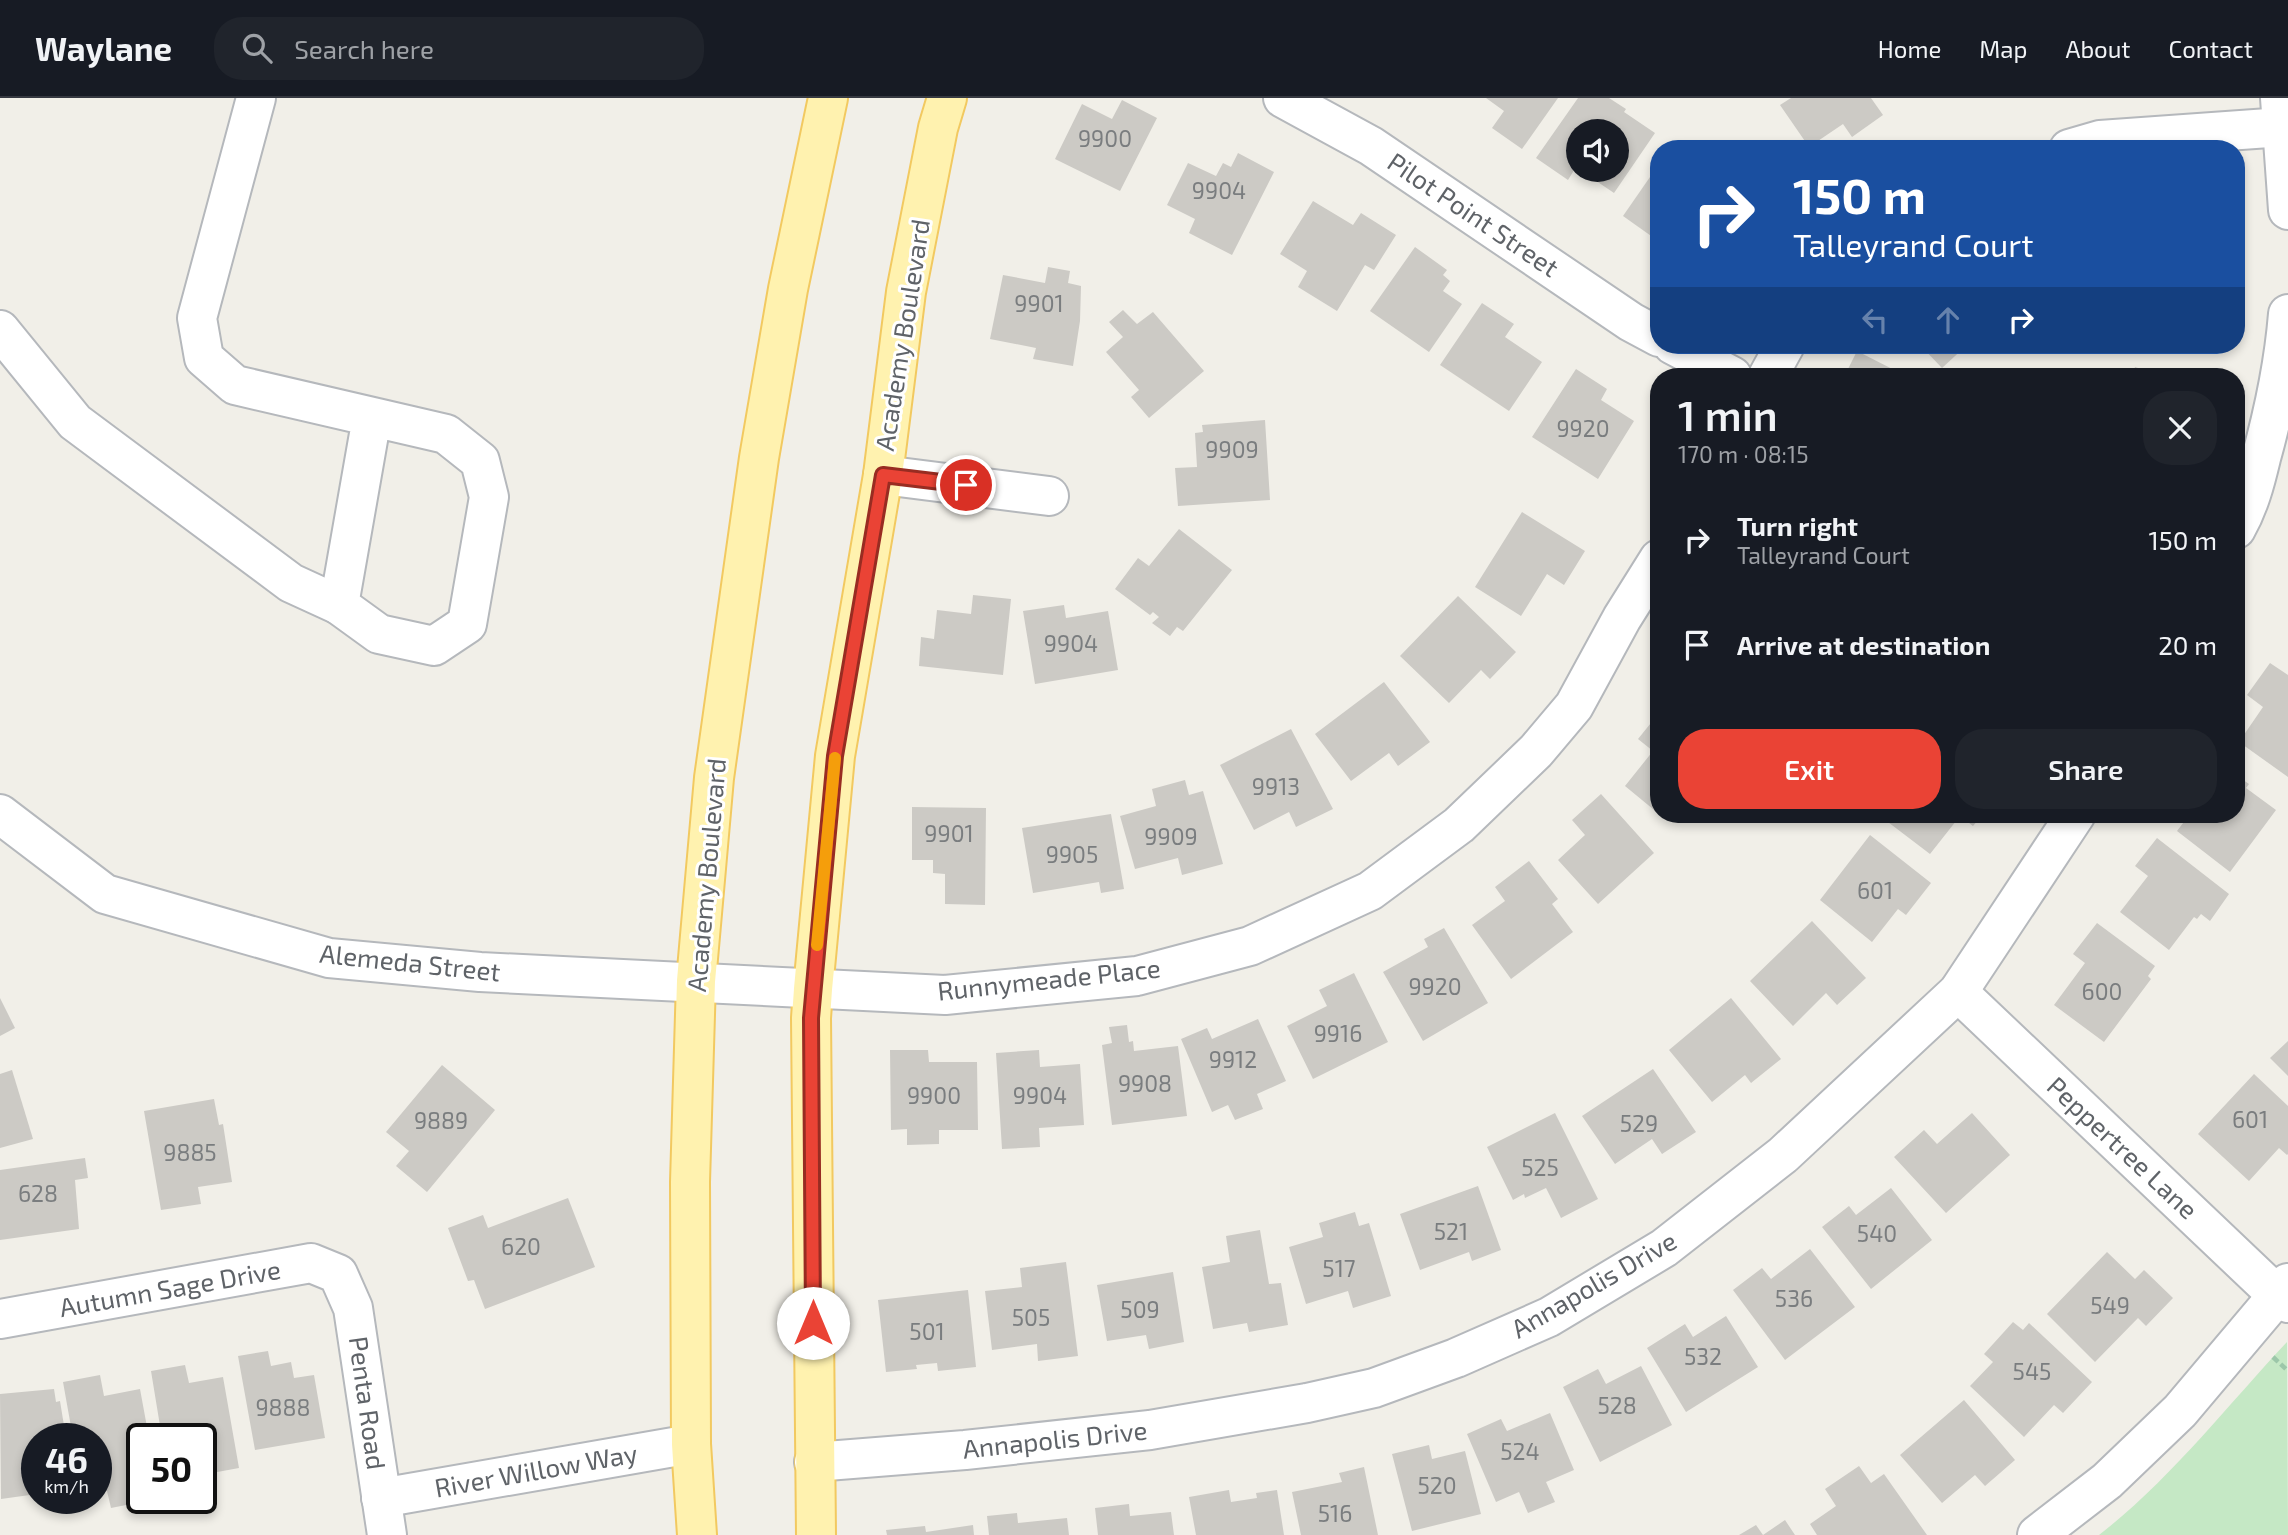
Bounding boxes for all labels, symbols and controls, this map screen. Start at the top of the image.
search box [214,17,704,80]
text: Waylane [35,28,172,68]
icon: search [238,29,276,67]
text: Search here [294,33,434,64]
text: Home [1878,34,1941,63]
text: Map [1979,34,2027,63]
text: About [2065,34,2131,63]
text: Contact [2169,34,2253,63]
map controls [1566,119,1629,182]
button: sound [1566,119,1629,182]
house number: 9900 [1078,124,1132,152]
street label: Pilot Point Street [1383,145,1565,282]
text: 150 m [1793,165,1926,224]
icon: right [1678,168,1769,259]
house number: 9904 [1192,176,1246,204]
street label: Academy Boulevard [868,217,935,453]
text: Talleyrand Court [1793,225,2033,263]
house number: 9901 [1014,289,1064,317]
icon: left [1856,301,1894,339]
icon: ahead [1929,301,1967,339]
icon: right [2002,301,2040,339]
text: 1 min [1678,389,1778,439]
button: close [2143,391,2217,465]
house number: 9920 [1556,414,1610,442]
house number: 9909 [1205,435,1259,463]
text: 170 m · 08:15 [1678,440,1809,468]
pin [936,455,996,515]
icon: arrive [947,466,985,504]
text: Turn right [1737,510,1858,541]
icon: right [1678,521,1716,559]
text: 150 m [2148,524,2217,555]
text: Talleyrand Court [1737,541,1910,569]
icon: arrive [1678,626,1716,664]
house number: 9904 [1044,629,1098,657]
text: Arrive at destination [1737,629,1990,660]
text: 20 m [2158,629,2217,660]
button: Exit [1678,729,1941,809]
button: Share [1955,729,2217,809]
street label: Academy Boulevard [680,757,731,993]
house number: 9913 [1252,772,1300,800]
house number: 9901 [924,819,974,847]
house number: 9909 [1144,822,1198,850]
house number: 9905 [1046,840,1098,868]
house number: 601 [1857,876,1893,904]
street label: Alemeda Street [318,937,502,986]
street label: Runnymeade Place [936,951,1162,1006]
house number: 9920 [1408,972,1462,1000]
house number: 600 [2082,977,2122,1005]
house number: 9916 [1314,1019,1362,1047]
house number: 9912 [1209,1045,1257,1073]
house number: 9908 [1118,1069,1172,1097]
street label: Peppertree Lane [2041,1069,2205,1224]
house number: 9900 [907,1081,961,1109]
house number: 9904 [1013,1081,1067,1109]
house number: 601 [2232,1105,2268,1133]
house number: 9889 [414,1106,468,1134]
house number: 529 [1620,1109,1658,1137]
house number: 9885 [163,1138,217,1166]
house number: 525 [1521,1153,1559,1181]
house number: 628 [18,1179,58,1207]
house number: 521 [1434,1217,1468,1245]
house number: 540 [1857,1219,1897,1247]
street label: Annapolis Drive [1505,1224,1681,1343]
house number: 620 [501,1232,541,1260]
street label: Autumn Sage Drive [57,1253,283,1322]
house number: 517 [1322,1254,1356,1282]
house number: 536 [1775,1284,1813,1312]
position arrow [776,1286,850,1360]
house number: 549 [2090,1291,2130,1319]
house number: 509 [1120,1295,1160,1323]
house number: 505 [1012,1303,1050,1331]
house number: 501 [909,1317,945,1345]
street label: Penta Road [344,1334,393,1471]
house number: 532 [1684,1342,1722,1370]
house number: 545 [2013,1357,2051,1385]
house number: 528 [1597,1391,1637,1419]
house number: 9888 [255,1393,311,1421]
street label: Annapolis Drive [961,1413,1149,1464]
speed limit sign: 50 [126,1423,217,1514]
street label: River Willow Way [432,1436,640,1503]
house number: 524 [1500,1437,1540,1465]
text: 46 [45,1438,88,1480]
house number: 520 [1417,1471,1457,1499]
text: km/h [44,1475,89,1497]
house number: 516 [1318,1499,1352,1527]

